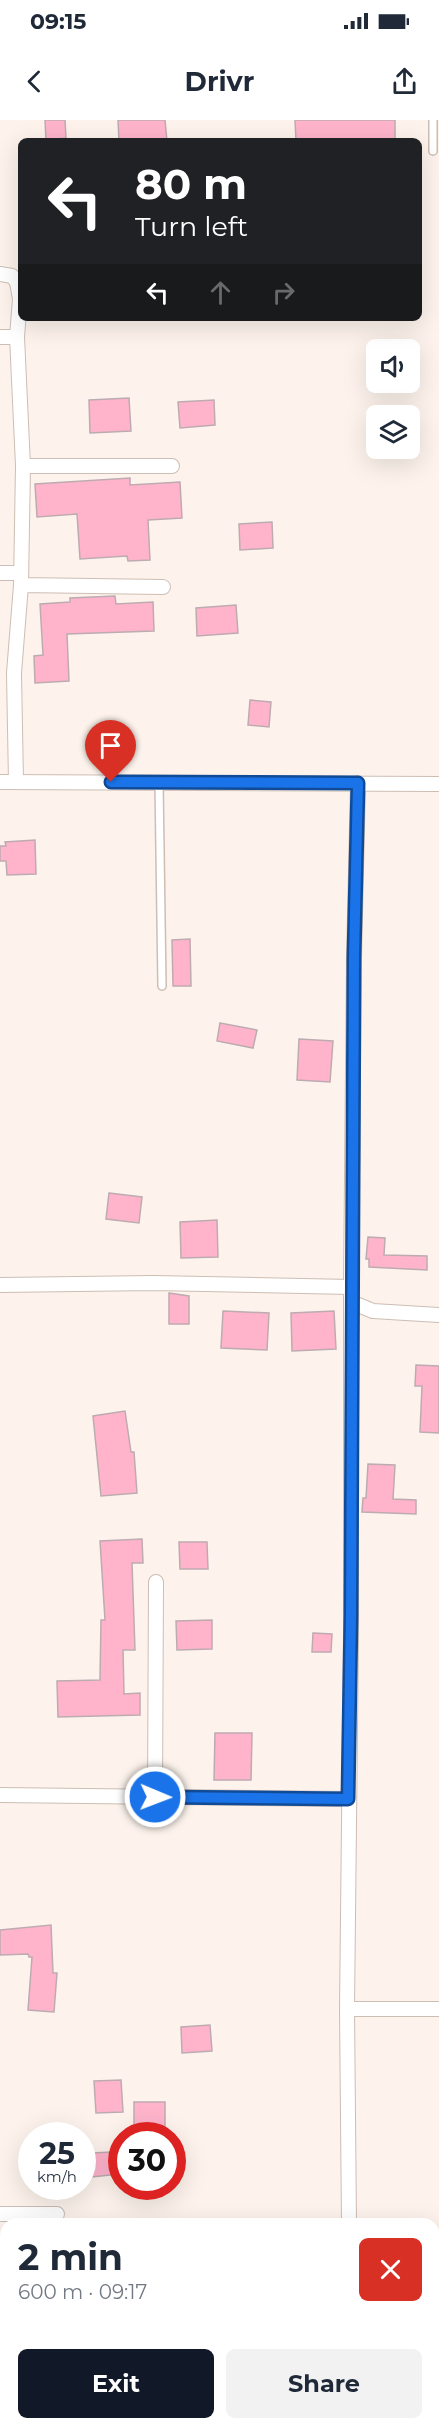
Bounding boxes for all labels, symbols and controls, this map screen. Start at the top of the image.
text: 09:15 [30,8,86,35]
icon: back [18,65,51,98]
text: Drivr [185,65,254,98]
icon: share [388,65,421,98]
text: 80 m [135,158,247,210]
icon: left [36,162,114,240]
text: Turn left [135,210,248,243]
icon: left [141,276,174,309]
icon: ahead [204,276,237,309]
icon: right [267,276,300,309]
map controls [366,339,420,459]
button: sound [366,339,420,393]
button: layers [366,405,420,459]
pin [85,720,136,782]
icon: arrive [94,729,127,762]
position arrow [123,1765,187,1829]
speed limit sign: 30 [108,2122,186,2200]
text: 25 [39,2135,75,2172]
text: km/h [37,2167,77,2186]
text: 2 min [18,2235,123,2279]
button: close [359,2238,422,2301]
text: 600 m · 09:17 [18,2280,147,2304]
button: Exit [18,2349,214,2418]
button: Share [226,2349,422,2418]

